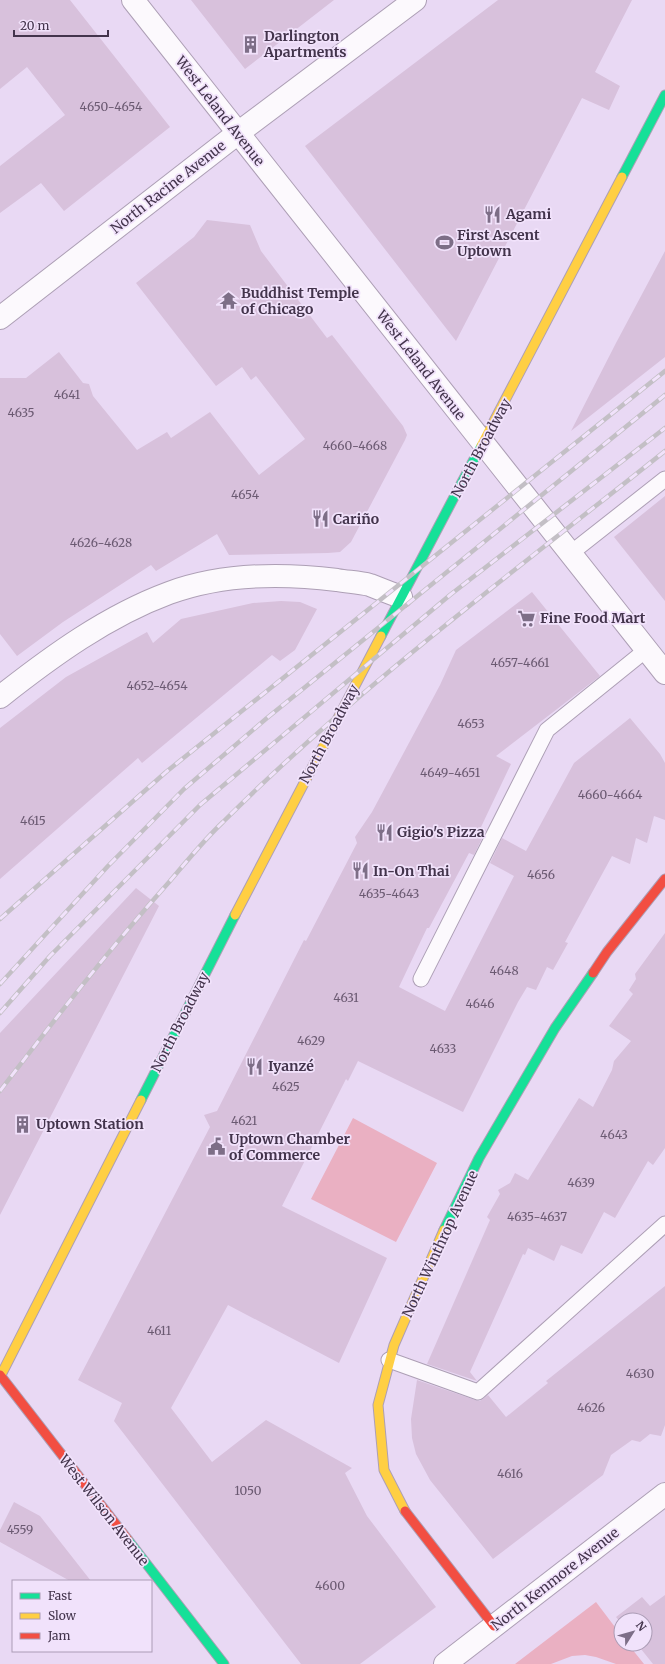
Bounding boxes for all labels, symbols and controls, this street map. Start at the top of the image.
scale bar [14,12,108,38]
text: 20 m [20,18,49,33]
place label: Darlington Apartments [263,27,347,61]
building icon: Darlington Apartments [241,34,261,54]
street label: West Leland Avenue [171,52,269,170]
house number: 4650-4654 [80,99,143,114]
street label: North Racine Avenue [107,136,229,238]
restaurant icon: Agami [483,204,503,224]
place label: Agami [505,205,551,223]
place label: First Ascent Uptown [457,226,540,260]
sports icon: First Ascent Uptown [434,233,454,253]
place label: Buddhist Temple of Chicago [241,284,359,318]
temple icon: Buddhist Temple of Chicago [218,291,238,311]
street label: West Leland Avenue [372,306,470,424]
house number: 4641 [54,387,81,402]
street label: North Broadway [447,395,515,501]
house number: 4635 [8,405,35,420]
house number: 4660-4668 [323,438,387,453]
house number: 4654 [231,487,260,502]
restaurant icon: Cariño [310,509,330,529]
place label: Cariño [333,510,379,528]
house number: 4626-4628 [70,535,132,550]
supermarket icon: Fine Food Mart [517,608,537,628]
place label: Fine Food Mart [540,609,646,627]
house number: 4657-4661 [490,655,550,670]
house number: 4652-4654 [126,678,188,693]
street label: North Broadway [295,681,363,787]
house number: 4653 [457,716,485,731]
house number: 4649-4651 [420,765,481,780]
house number: 4660-4664 [578,787,643,802]
house number: 4615 [20,813,46,828]
restaurant icon: Gigio's Pizza [374,822,394,842]
place label: Gigio's Pizza [397,823,485,841]
restaurant icon: In-On Thai [350,861,370,881]
place label: In-On Thai [373,862,450,880]
house number: 4656 [527,867,555,882]
house number: 4635-4643 [359,886,419,901]
house number: 4648 [489,963,519,978]
street label: North Broadway [147,968,213,1075]
house number: 4631 [333,990,359,1005]
house number: 4646 [465,996,495,1011]
house number: 4629 [297,1033,325,1048]
house number: 4633 [430,1041,457,1056]
restaurant icon: Iyanzé [245,1056,265,1076]
place label: Iyanzé [268,1057,314,1075]
house number: 4625 [272,1079,300,1094]
house number: 4621 [231,1113,258,1128]
building icon: Uptown Station [13,1114,33,1134]
place label: Uptown Station [36,1115,144,1133]
house number: 4643 [600,1127,628,1142]
place label: Uptown Chamber of Commerce [229,1130,350,1164]
public building icon: Uptown Chamber of Commerce [206,1137,226,1157]
street label: North Winthrop Avenue [398,1168,482,1320]
house number: 4639 [567,1175,595,1190]
house number: 4635-4637 [507,1209,567,1224]
house number: 4611 [147,1323,172,1338]
house number: 4630 [626,1366,654,1381]
house number: 4626 [577,1400,605,1415]
street label: West Wilson Avenue [54,1450,153,1569]
house number: 4616 [497,1466,523,1481]
house number: 1050 [235,1483,262,1498]
house number: 4559 [7,1522,33,1537]
street label: North Kenmore Avenue [488,1524,622,1634]
house number: 4600 [315,1578,345,1593]
legend [12,1580,152,1652]
text: Fast [48,1588,72,1603]
text: Slow [48,1608,77,1623]
north arrow [613,1612,653,1652]
text: N [633,1618,649,1634]
text: Jam [47,1628,71,1643]

